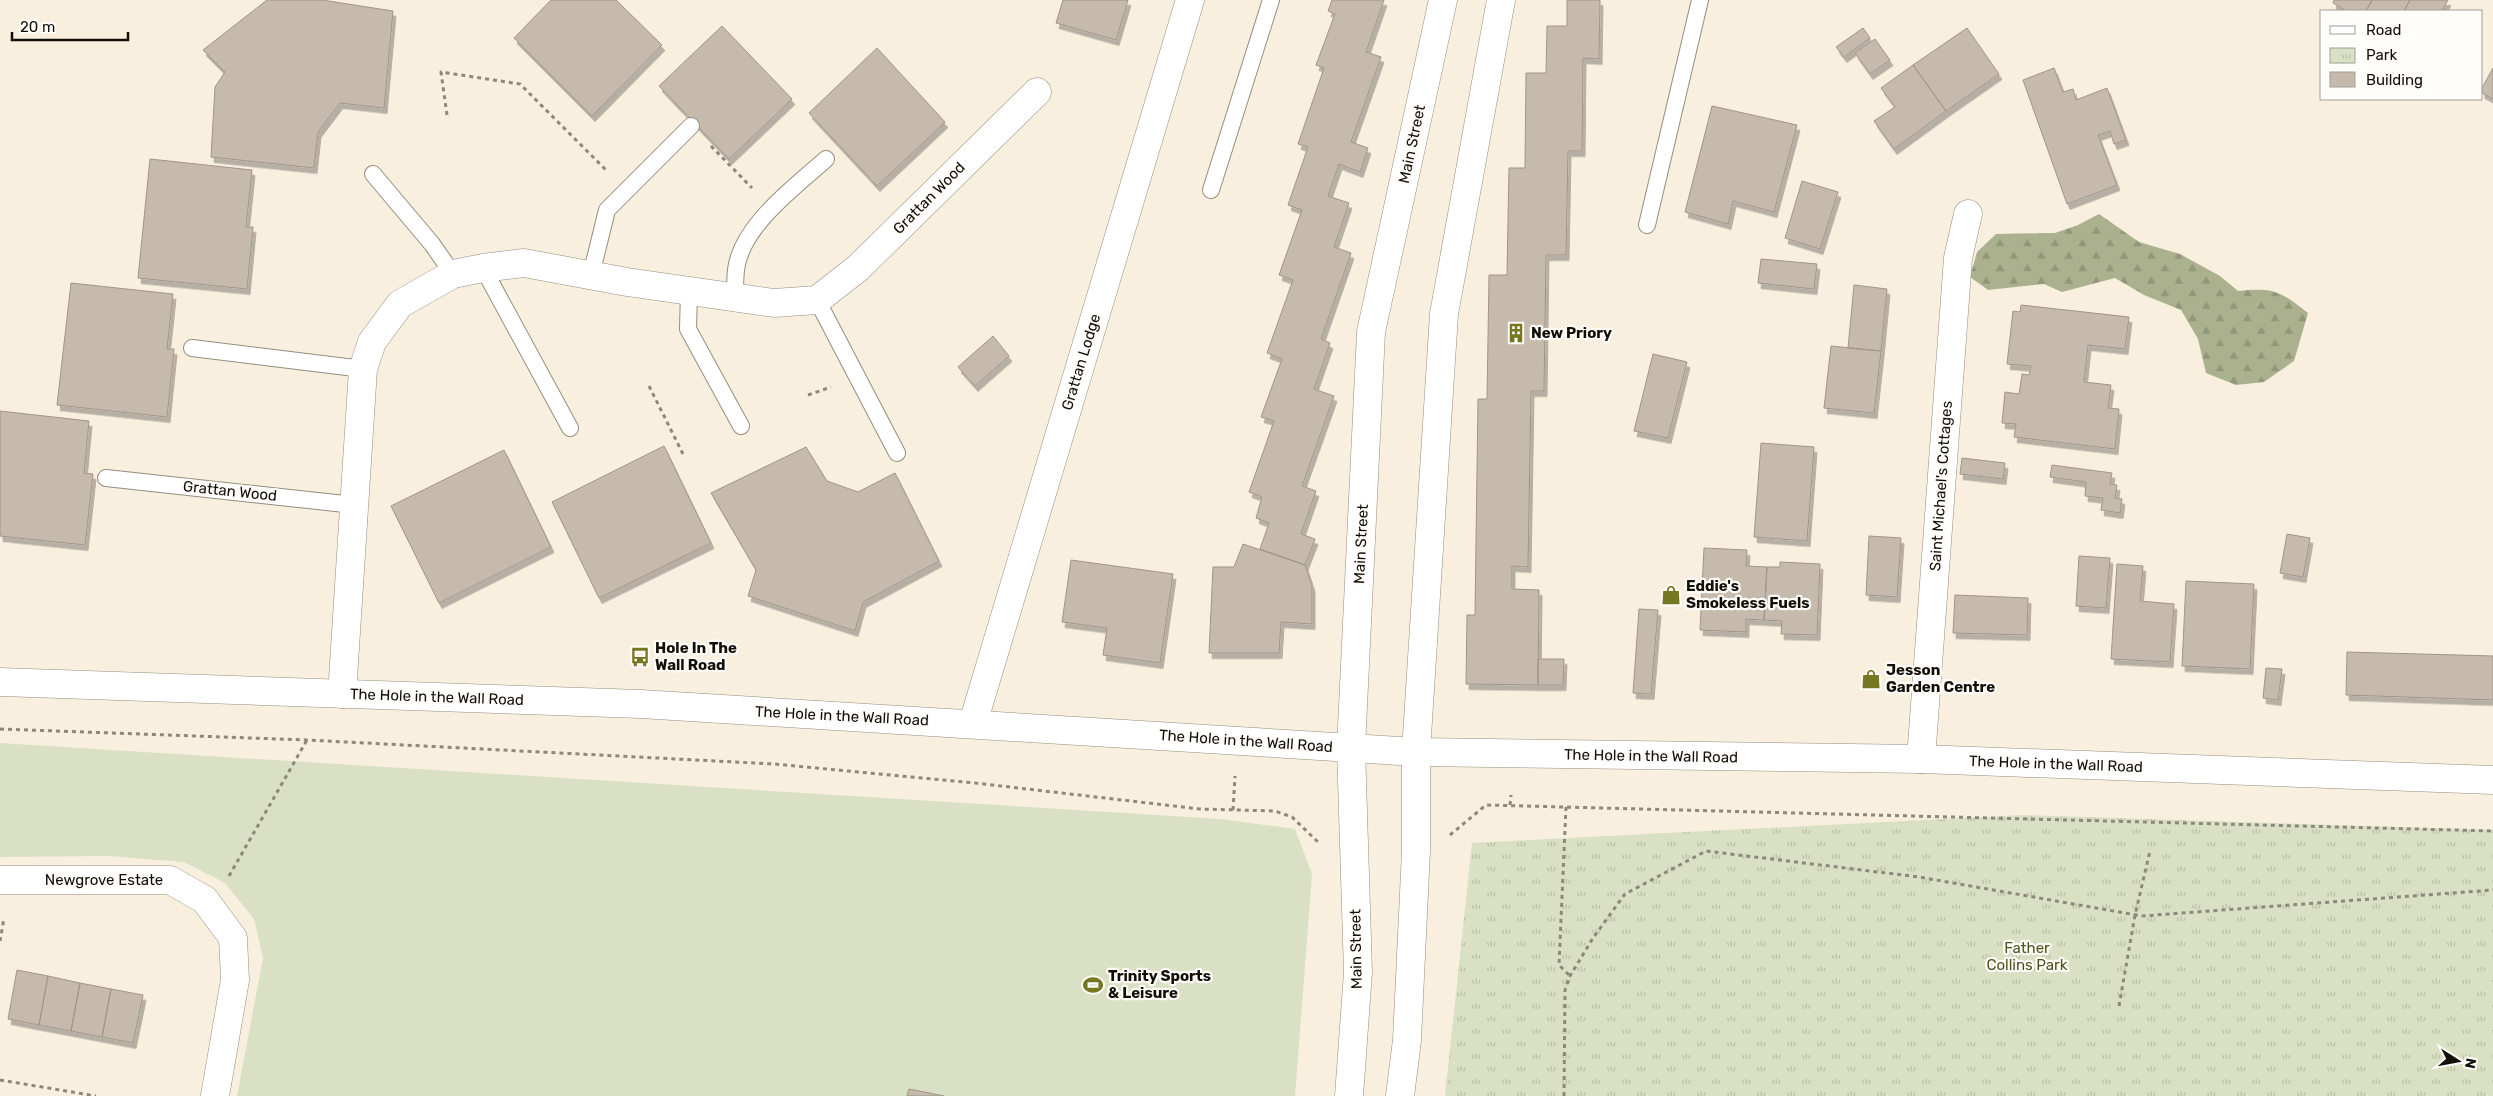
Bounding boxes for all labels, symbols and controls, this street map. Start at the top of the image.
scale bar [12,10,129,42]
legend [2320,10,2483,100]
text: 20 m [20,18,55,36]
text: Road [2366,21,2402,39]
text: Park [2366,46,2397,64]
text: Building [2366,71,2423,89]
street label: Main Street [1395,103,1429,185]
street label: Grattan Wood [889,158,969,238]
street label: Grattan Lodge [1058,312,1104,412]
building icon: New Priory [1505,322,1527,344]
place label: New Priory [1531,324,1612,342]
street label: Saint Michael's Cottages [1926,400,1956,572]
street label: Grattan Wood [182,477,278,505]
street label: Main Street [1350,503,1372,584]
place label: Eddie's Smokeless Fuels [1686,577,1809,612]
shop icon: Eddie's Smokeless Fuels [1660,584,1682,606]
place label: Hole In The Wall Road [655,639,737,674]
bus stop icon: Hole In The Wall Road [629,646,651,668]
place label: Jesson Garden Centre [1886,661,1995,696]
shop icon: Jesson Garden Centre [1860,668,1882,690]
street label: The Hole in the Wall Road [350,685,524,709]
street label: The Hole in the Wall Road [755,702,929,730]
street label: The Hole in the Wall Road [1159,726,1333,756]
street label: The Hole in the Wall Road [1564,745,1738,767]
street label: The Hole in the Wall Road [1969,752,2143,776]
street label: Newgrove Estate [45,871,163,889]
street label: Main Street [1346,909,1366,989]
park label: Father Collins Park [1986,939,2068,974]
place label: Trinity Sports & Leisure [1108,967,1211,1002]
sports icon: Trinity Sports & Leisure [1082,974,1104,996]
north arrow [2433,1036,2483,1086]
text: N [2461,1057,2480,1070]

